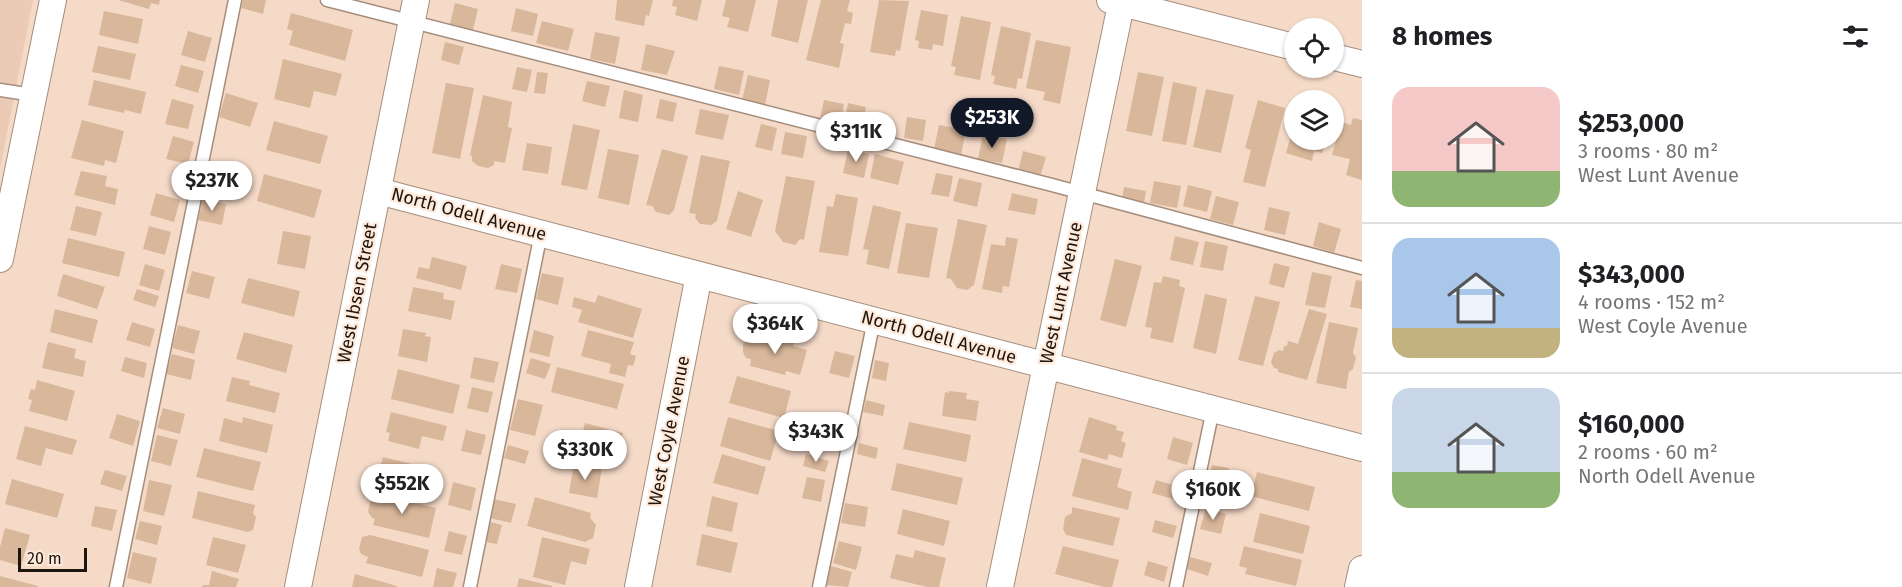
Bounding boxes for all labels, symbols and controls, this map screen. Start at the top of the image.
map controls [1284,18,1344,150]
button: locate [1284,18,1344,78]
icon: filters [1839,20,1872,53]
text: 8 homes [1392,21,1492,52]
button: layers [1284,90,1344,150]
pin: $253K [950,98,1034,149]
text: $253K [965,105,1019,129]
text: $253,000 [1578,108,1684,139]
icon: home [1440,111,1512,183]
pin: $311K [814,112,898,163]
text: $311K [830,119,882,143]
text: 3 rooms · 80 m² [1578,139,1718,163]
pin: $237K [170,161,254,212]
text: West Lunt Avenue [1578,163,1739,187]
text: $237K [185,168,239,192]
street label: North Odell Avenue [389,183,549,245]
street label: West Ibsen Street [333,220,381,365]
street label: West Lunt Avenue [1035,220,1087,366]
text: $343,000 [1578,259,1685,290]
icon: home [1440,262,1512,334]
text: 4 rooms · 152 m² [1578,290,1725,314]
pin: $364K [733,304,817,355]
street label: North Odell Avenue [859,306,1019,368]
text: $364K [747,311,803,335]
text: West Coyle Avenue [1578,314,1748,338]
street label: West Coyle Avenue [644,354,694,508]
text: $160,000 [1578,409,1685,440]
pin: $343K [774,412,858,463]
icon: home [1440,412,1512,484]
text: $343K [788,419,844,443]
pin: $330K [543,430,627,481]
text: $330K [557,437,613,461]
text: 2 rooms · 60 m² [1578,440,1718,464]
pin: $552K [360,464,444,515]
text: North Odell Avenue [1578,464,1755,488]
pin: $160K [1171,470,1255,521]
text: $552K [374,471,430,495]
text: $160K [1185,477,1241,501]
scale bar [18,545,87,572]
text: 20 m [27,549,62,568]

